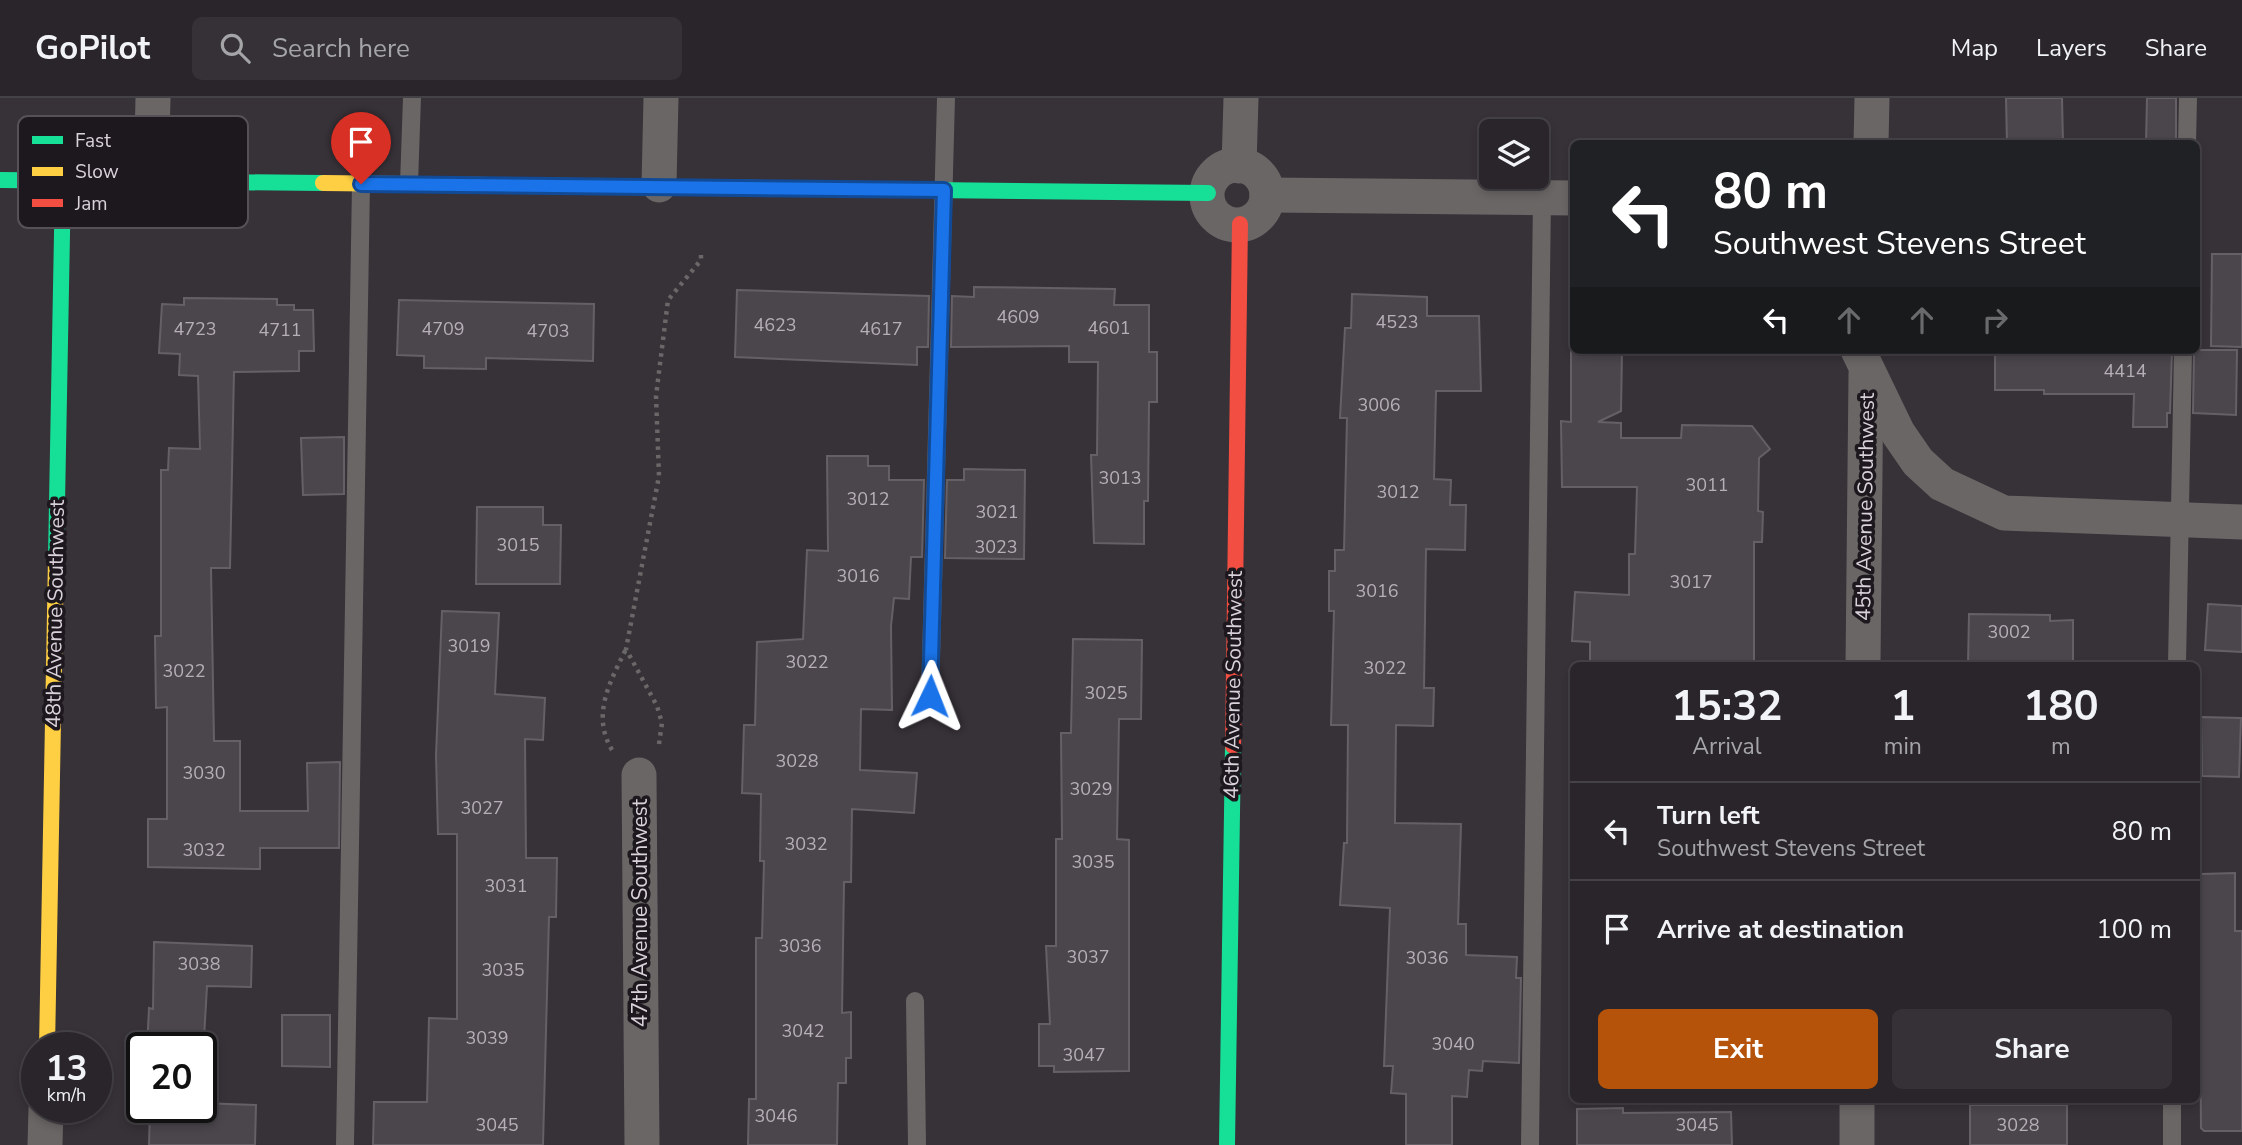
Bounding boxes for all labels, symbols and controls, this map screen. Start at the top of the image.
search box [192,17,682,80]
text: GoPilot [35,26,150,71]
icon: search [216,29,254,67]
text: Search here [272,31,410,66]
text: Map [1951,32,1998,64]
text: Layers [2036,32,2107,64]
text: Share [2145,32,2207,64]
pin [331,112,391,184]
legend [18,116,248,228]
map controls [1479,119,1549,189]
button: layers [1479,119,1549,189]
icon: arrive [342,123,380,161]
text: Fast [75,128,111,154]
text: 80 m [1713,158,1828,225]
text: Slow [75,159,119,185]
icon: left [1598,168,1689,259]
text: Jam [74,191,108,217]
text: Southwest Stevens Street [1713,222,2086,265]
icon: left [1757,301,1795,339]
icon: ahead [1830,301,1868,339]
icon: ahead [1903,301,1941,339]
icon: right [1976,301,2014,339]
house number: 4609 [996,305,1040,329]
house number: 4523 [1375,310,1419,334]
house number: 4623 [753,313,797,337]
house number: 4601 [1087,316,1131,340]
house number: 4723 [173,317,217,341]
house number: 4709 [421,317,465,341]
house number: 4617 [859,317,903,341]
house number: 4711 [258,318,302,342]
house number: 4703 [526,319,570,343]
house number: 4414 [2103,359,2147,383]
street label: 45th Avenue Southwest [1849,392,1881,621]
house number: 3006 [1357,393,1401,417]
house number: 3013 [1098,466,1142,490]
house number: 3011 [1685,473,1729,497]
house number: 3012 [1376,480,1420,504]
house number: 3012 [846,487,890,511]
street label: 48th Avenue Southwest [39,499,71,728]
house number: 3021 [975,500,1019,524]
house number: 3015 [496,533,540,557]
house number: 3023 [974,535,1018,559]
house number: 3016 [836,564,880,588]
street label: 46th Avenue Southwest [1217,570,1249,799]
house number: 3017 [1669,570,1713,594]
house number: 3016 [1355,579,1399,603]
house number: 3002 [1987,620,2031,644]
house number: 3019 [447,634,491,658]
house number: 3022 [785,650,829,674]
house number: 3022 [1363,656,1407,680]
house number: 3022 [162,659,206,683]
position arrow [893,659,967,733]
text: 15:32 [1671,678,1782,735]
text: 1 [1890,678,1915,735]
text: 180 [2023,678,2099,735]
house number: 3025 [1084,681,1128,705]
text: Arrival [1692,731,1761,762]
text: min [1884,731,1922,762]
text: m [2051,731,2071,762]
house number: 3028 [775,749,819,773]
house number: 3030 [182,761,226,785]
house number: 3029 [1069,777,1113,801]
house number: 3027 [460,796,504,820]
street label: 47th Avenue Southwest [626,798,654,1027]
text: Turn left [1657,798,1760,833]
icon: left [1598,812,1636,850]
text: 80 m [2112,814,2172,849]
house number: 3032 [784,832,828,856]
text: Southwest Stevens Street [1657,833,1925,864]
house number: 3032 [182,838,226,862]
house number: 3035 [1071,850,1115,874]
house number: 3031 [484,874,528,898]
icon: arrive [1598,910,1636,948]
text: Arrive at destination [1657,912,1904,947]
text: 100 m [2096,912,2172,947]
house number: 3036 [778,934,822,958]
house number: 3037 [1066,945,1110,969]
house number: 3036 [1405,946,1449,970]
house number: 3038 [177,952,221,976]
house number: 3035 [481,958,525,982]
button: Exit [1598,1009,1878,1089]
button: Share [1892,1009,2172,1089]
house number: 3042 [781,1019,825,1043]
house number: 3039 [465,1026,509,1050]
speed limit sign: 20 [126,1032,217,1123]
house number: 3040 [1431,1032,1475,1056]
house number: 3047 [1062,1043,1106,1067]
text: 13 [45,1045,88,1092]
text: km/h [47,1083,86,1107]
house number: 3046 [754,1104,798,1128]
house number: 3045 [475,1113,519,1137]
house number: 3045 [1675,1113,1719,1137]
house number: 3028 [1996,1113,2040,1137]

